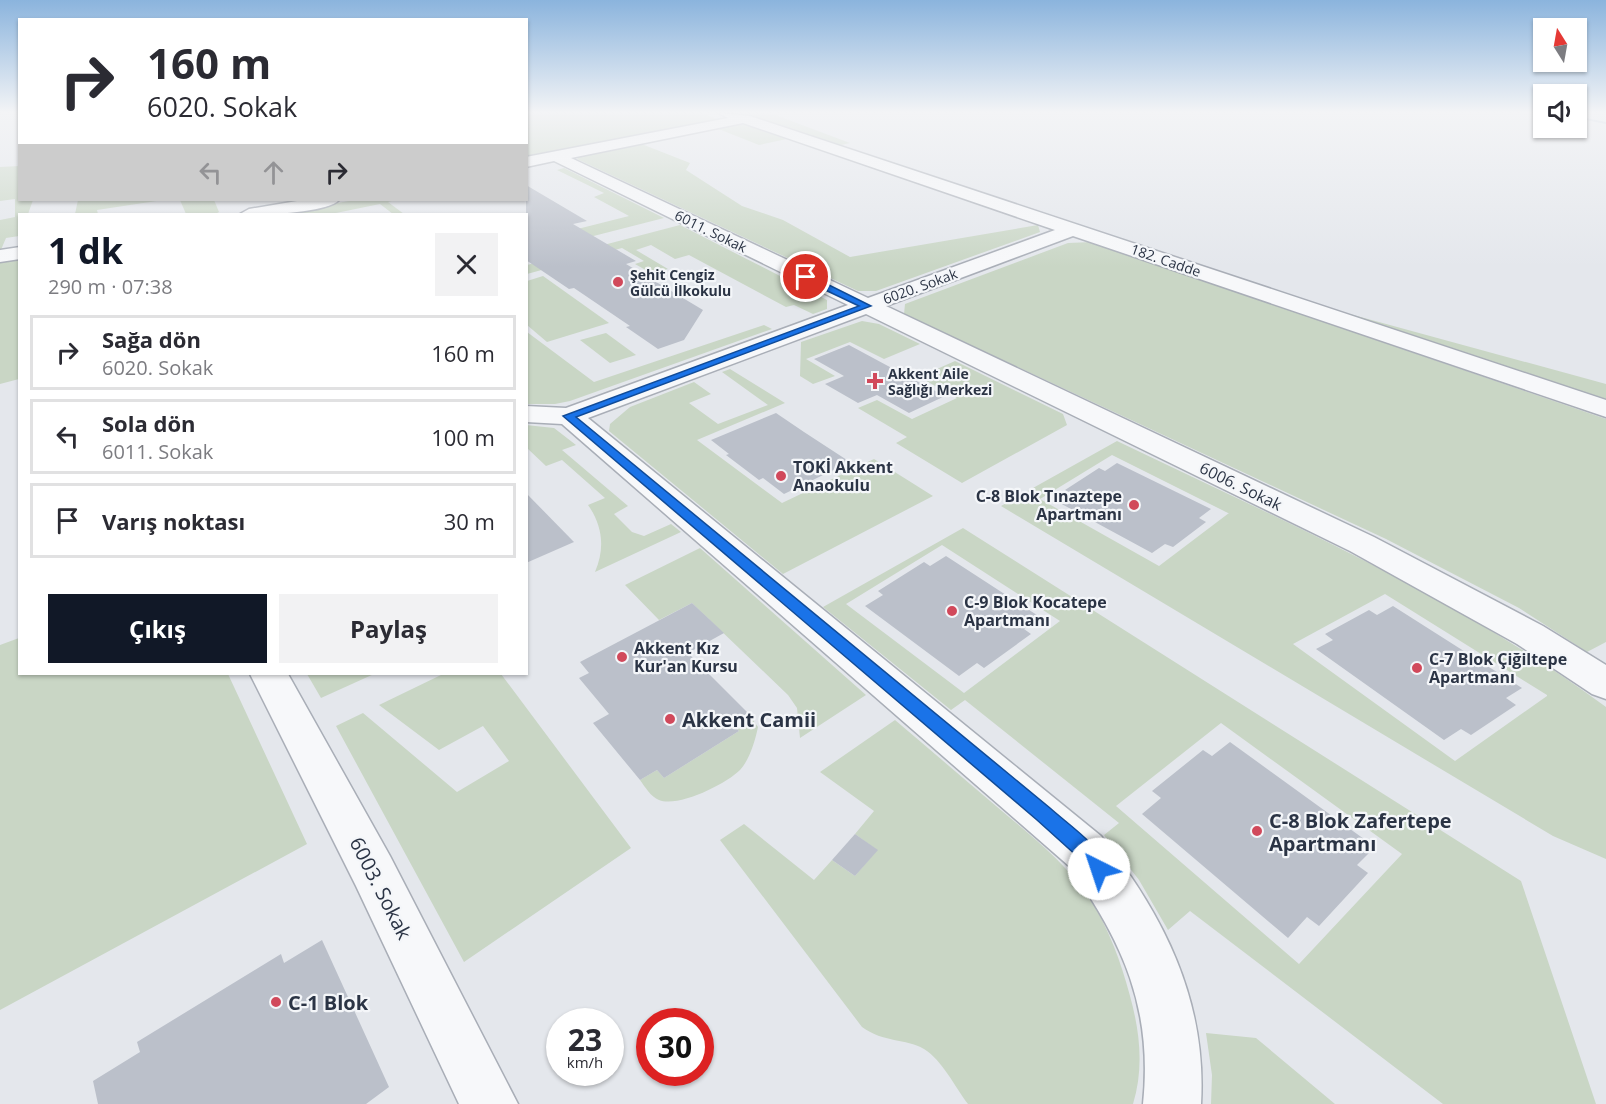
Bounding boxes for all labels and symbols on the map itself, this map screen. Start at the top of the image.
north arrow [1533,18,1587,72]
street label: 6011. Sokak [672,205,751,257]
street label: 182. Cadde [1128,239,1204,281]
pin [780,251,831,302]
street label: 6020. Sokak [880,264,960,308]
place label: Şehit Cengiz Gülcü İlkokulu [630,265,731,300]
marker: Şehit Cengiz Gülcü İlkokulu [611,275,625,289]
place label: Akkent Aile Sağlığı Merkezi [888,364,992,399]
marker: Akkent Aile Sağlığı Merkezi [866,372,884,390]
place label: TOKİ Akkent Anaokulu [793,456,893,496]
street label: 6006. Sokak [1196,457,1286,516]
marker: TOKİ Akkent Anaokulu [774,469,788,483]
place label: C-8 Blok Tınaztepe Apartmanı [976,485,1122,525]
marker: C-8 Blok Tınaztepe Apartmanı [1127,498,1141,512]
place label: C-9 Blok Kocatepe Apartmanı [964,591,1107,631]
marker: C-9 Blok Kocatepe Apartmanı [945,604,959,618]
place label: Akkent Kız Kur'an Kursu [634,637,738,677]
place label: C-7 Blok Çiğiltepe Apartmanı [1429,648,1567,688]
marker: Akkent Kız Kur'an Kursu [615,650,629,664]
marker: C-7 Blok Çiğiltepe Apartmanı [1410,661,1424,675]
place label: Akkent Camii [682,706,816,733]
marker: Akkent Camii [663,712,677,726]
place label: C-8 Blok Zafertepe Apartmanı [1269,807,1452,857]
marker: C-8 Blok Zafertepe Apartmanı [1250,824,1264,838]
street label: 6003. Sokak [344,832,419,944]
position arrow [1067,837,1131,901]
place label: C-1 Blok [288,989,369,1016]
marker: C-1 Blok [269,995,283,1009]
speed limit sign: 30 [636,1008,714,1086]

